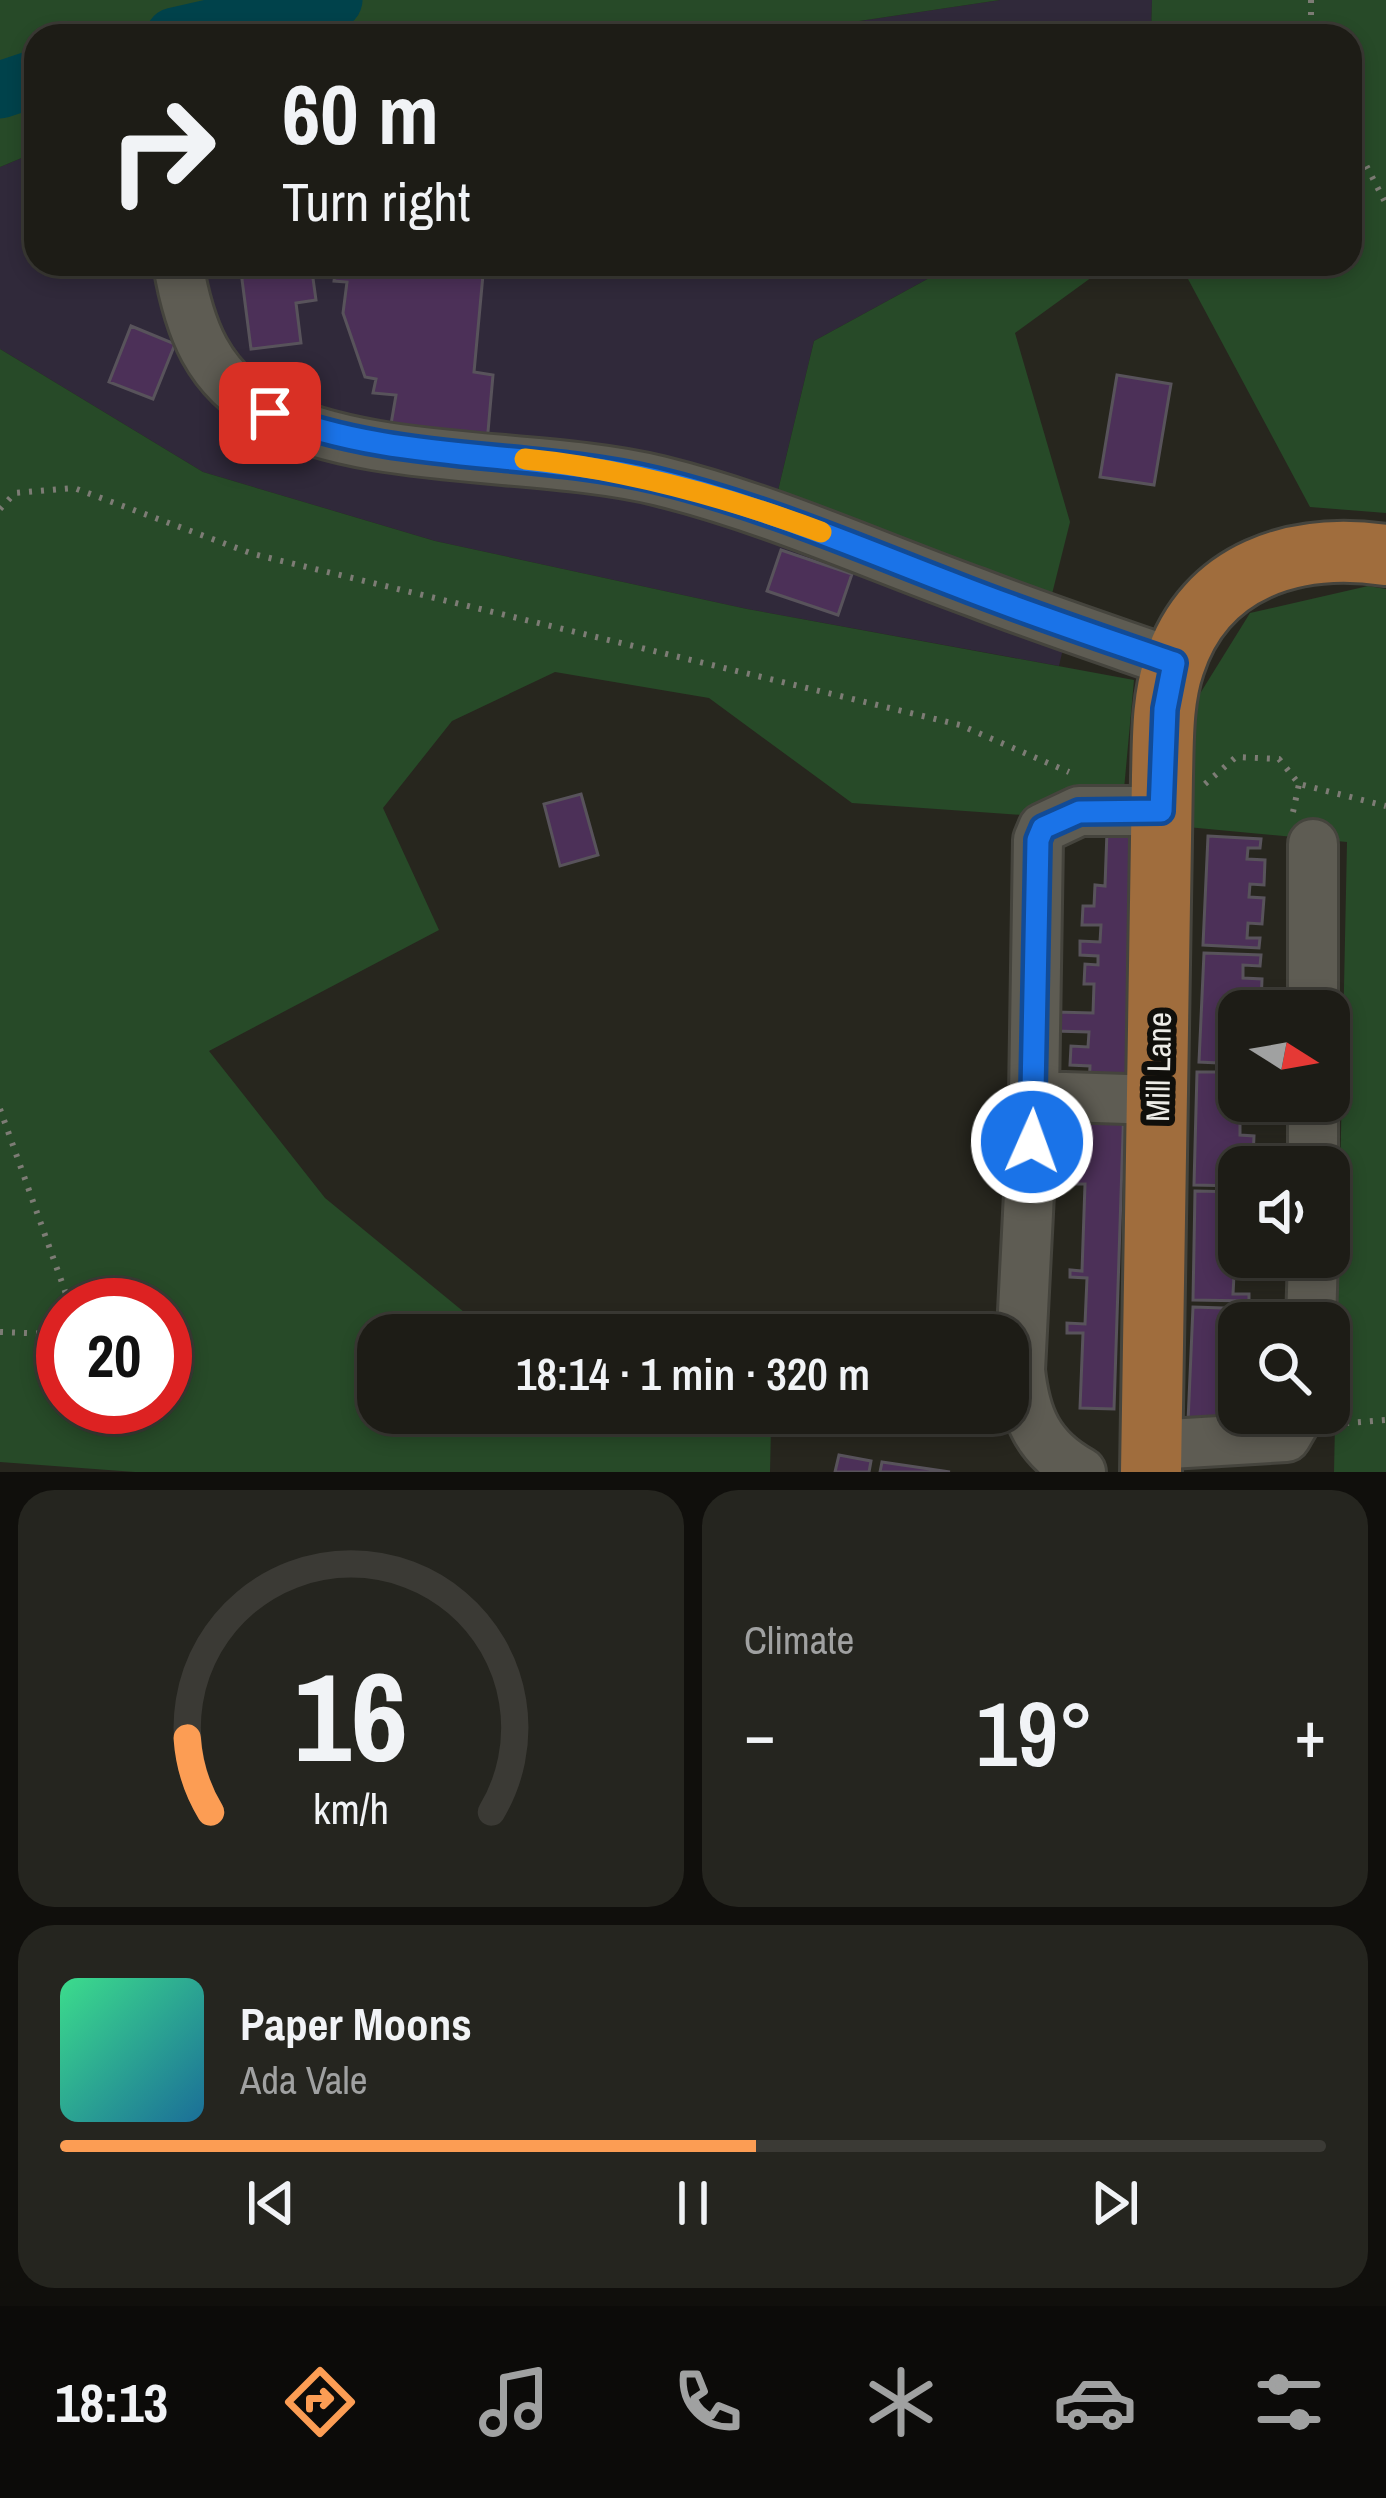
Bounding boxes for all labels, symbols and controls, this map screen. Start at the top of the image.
text: 60 m [282,57,439,170]
icon: right [84,72,240,228]
text: Turn right [282,165,470,238]
pin [219,362,321,464]
icon: arrive [237,380,303,446]
north arrow [1218,990,1350,1122]
map controls [1218,990,1350,1434]
street label: Mill Lane [1135,1012,1181,1122]
position arrow [969,1079,1095,1205]
button: sound [1218,1146,1350,1278]
speed limit sign: 20 [36,1278,192,1434]
button: search [1218,1302,1350,1434]
text: 18:14 · 1 min · 320 m [516,1343,870,1404]
text: Climate [744,1614,854,1666]
text: 16 [294,1632,408,1800]
text: 19° [976,1673,1094,1794]
text: − [744,1689,776,1778]
text: + [1294,1689,1326,1778]
text: km/h [313,1779,389,1836]
text: Paper Moons [240,1993,472,2054]
text: Ada Vale [240,2054,367,2106]
icon: previous [238,2170,304,2236]
icon: pause [660,2170,726,2236]
icon: next [1082,2170,1148,2236]
icon: directions [278,2360,362,2444]
icon: music [472,2360,556,2444]
icon: phone [666,2360,750,2444]
icon: climate [859,2360,943,2444]
icon: car [1053,2360,1137,2444]
icon: filters [1247,2360,1331,2444]
text: 18:13 [55,2366,168,2439]

